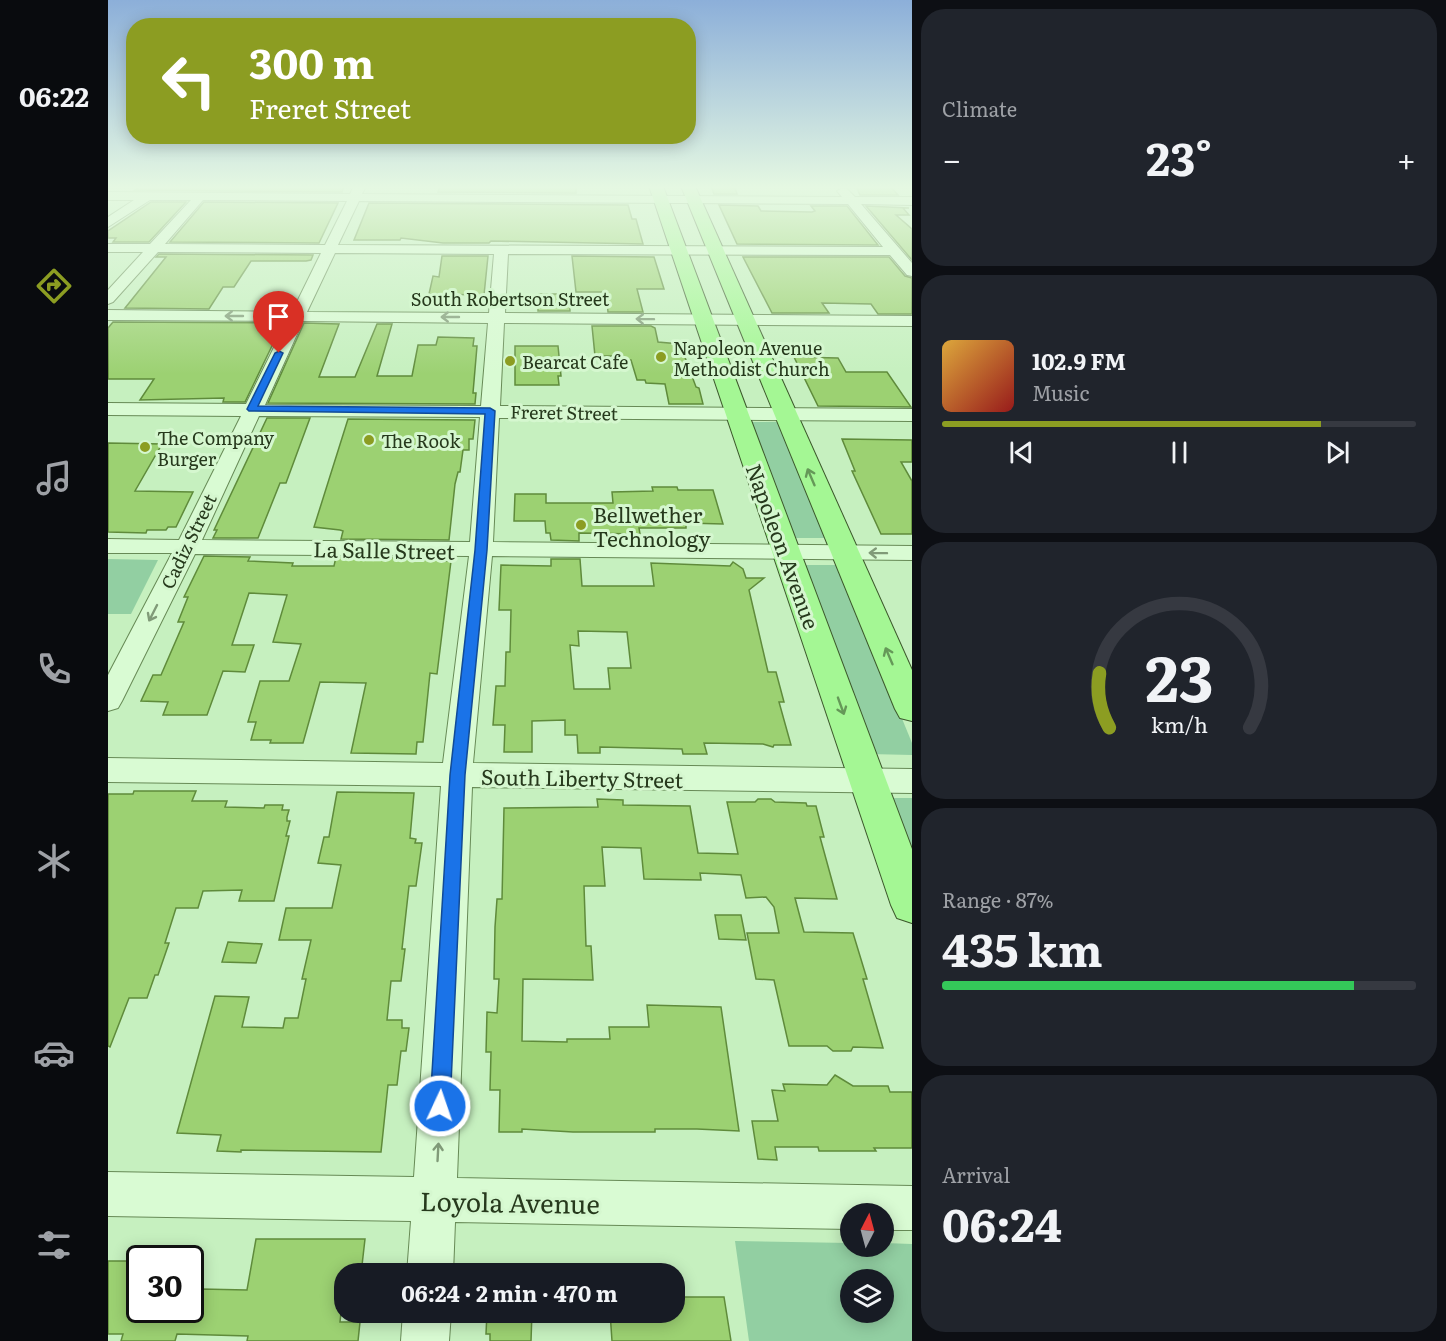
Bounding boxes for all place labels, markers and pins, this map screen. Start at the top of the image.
pin [253,291,304,353]
place label: Napoleon Avenue Methodist Church [673,334,830,382]
place label: Bearcat Cafe [522,348,628,375]
marker: Napoleon Avenue Methodist Church [654,350,668,364]
marker: Bearcat Cafe [503,354,517,368]
place label: The Company Burger [157,424,275,472]
place label: The Rook [381,427,461,454]
marker: The Rook [362,433,376,447]
marker: The Company Burger [138,440,152,454]
place label: Bellwether Technology [593,498,712,553]
marker: Bellwether Technology [574,518,588,532]

